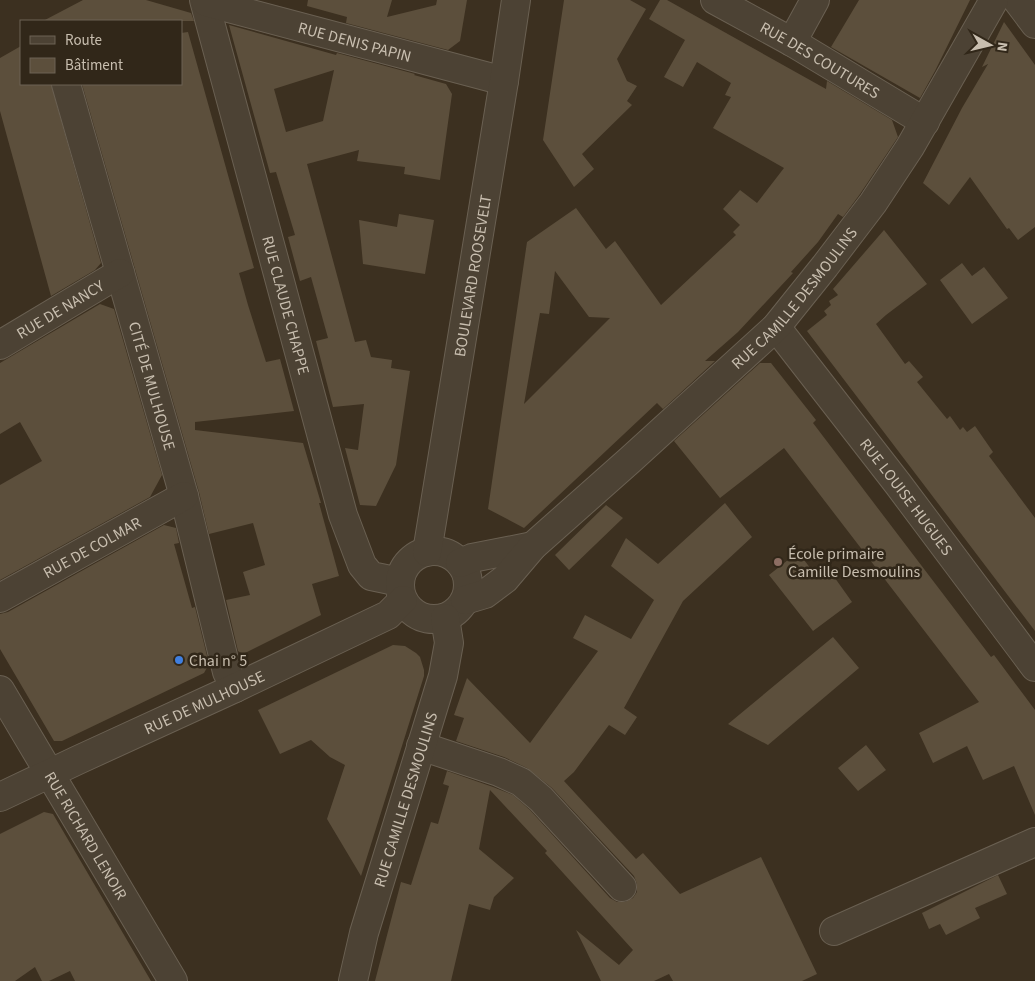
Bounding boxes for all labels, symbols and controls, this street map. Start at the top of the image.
street label: RUE DENIS PAPIN [296,17,414,68]
street label: RUE DES COUTURES [756,17,884,104]
legend [20,20,182,85]
north arrow [965,20,1015,70]
text: Route [65,30,102,51]
text: N [991,41,1012,53]
text: Bâtiment [65,55,123,76]
street label: BOULEVARD ROOSEVELT [449,193,497,359]
street label: RUE CAMILLE DESMOULINS [727,223,863,375]
street label: RUE CLAUDE CHAPPE [256,233,315,377]
street label: RUE DE NANCY [13,275,109,345]
street label: CITÉ DE MULHOUSE [123,319,180,453]
street label: RUE LOUISE HUGUES [854,434,958,560]
street label: RUE DE COLMAR [39,512,145,584]
place label: École primaire Camille Desmoulins [788,543,921,583]
marker: École primaire Camille Desmoulins [772,556,784,568]
place label: Chai n° 5 [189,650,247,672]
marker: Chai n° 5 [173,654,185,666]
street label: RUE DE MULHOUSE [141,666,268,740]
street label: RUE CAMILLE DESMOULINS [369,709,443,890]
street label: RUE RICHARD LENOIR [39,768,132,904]

